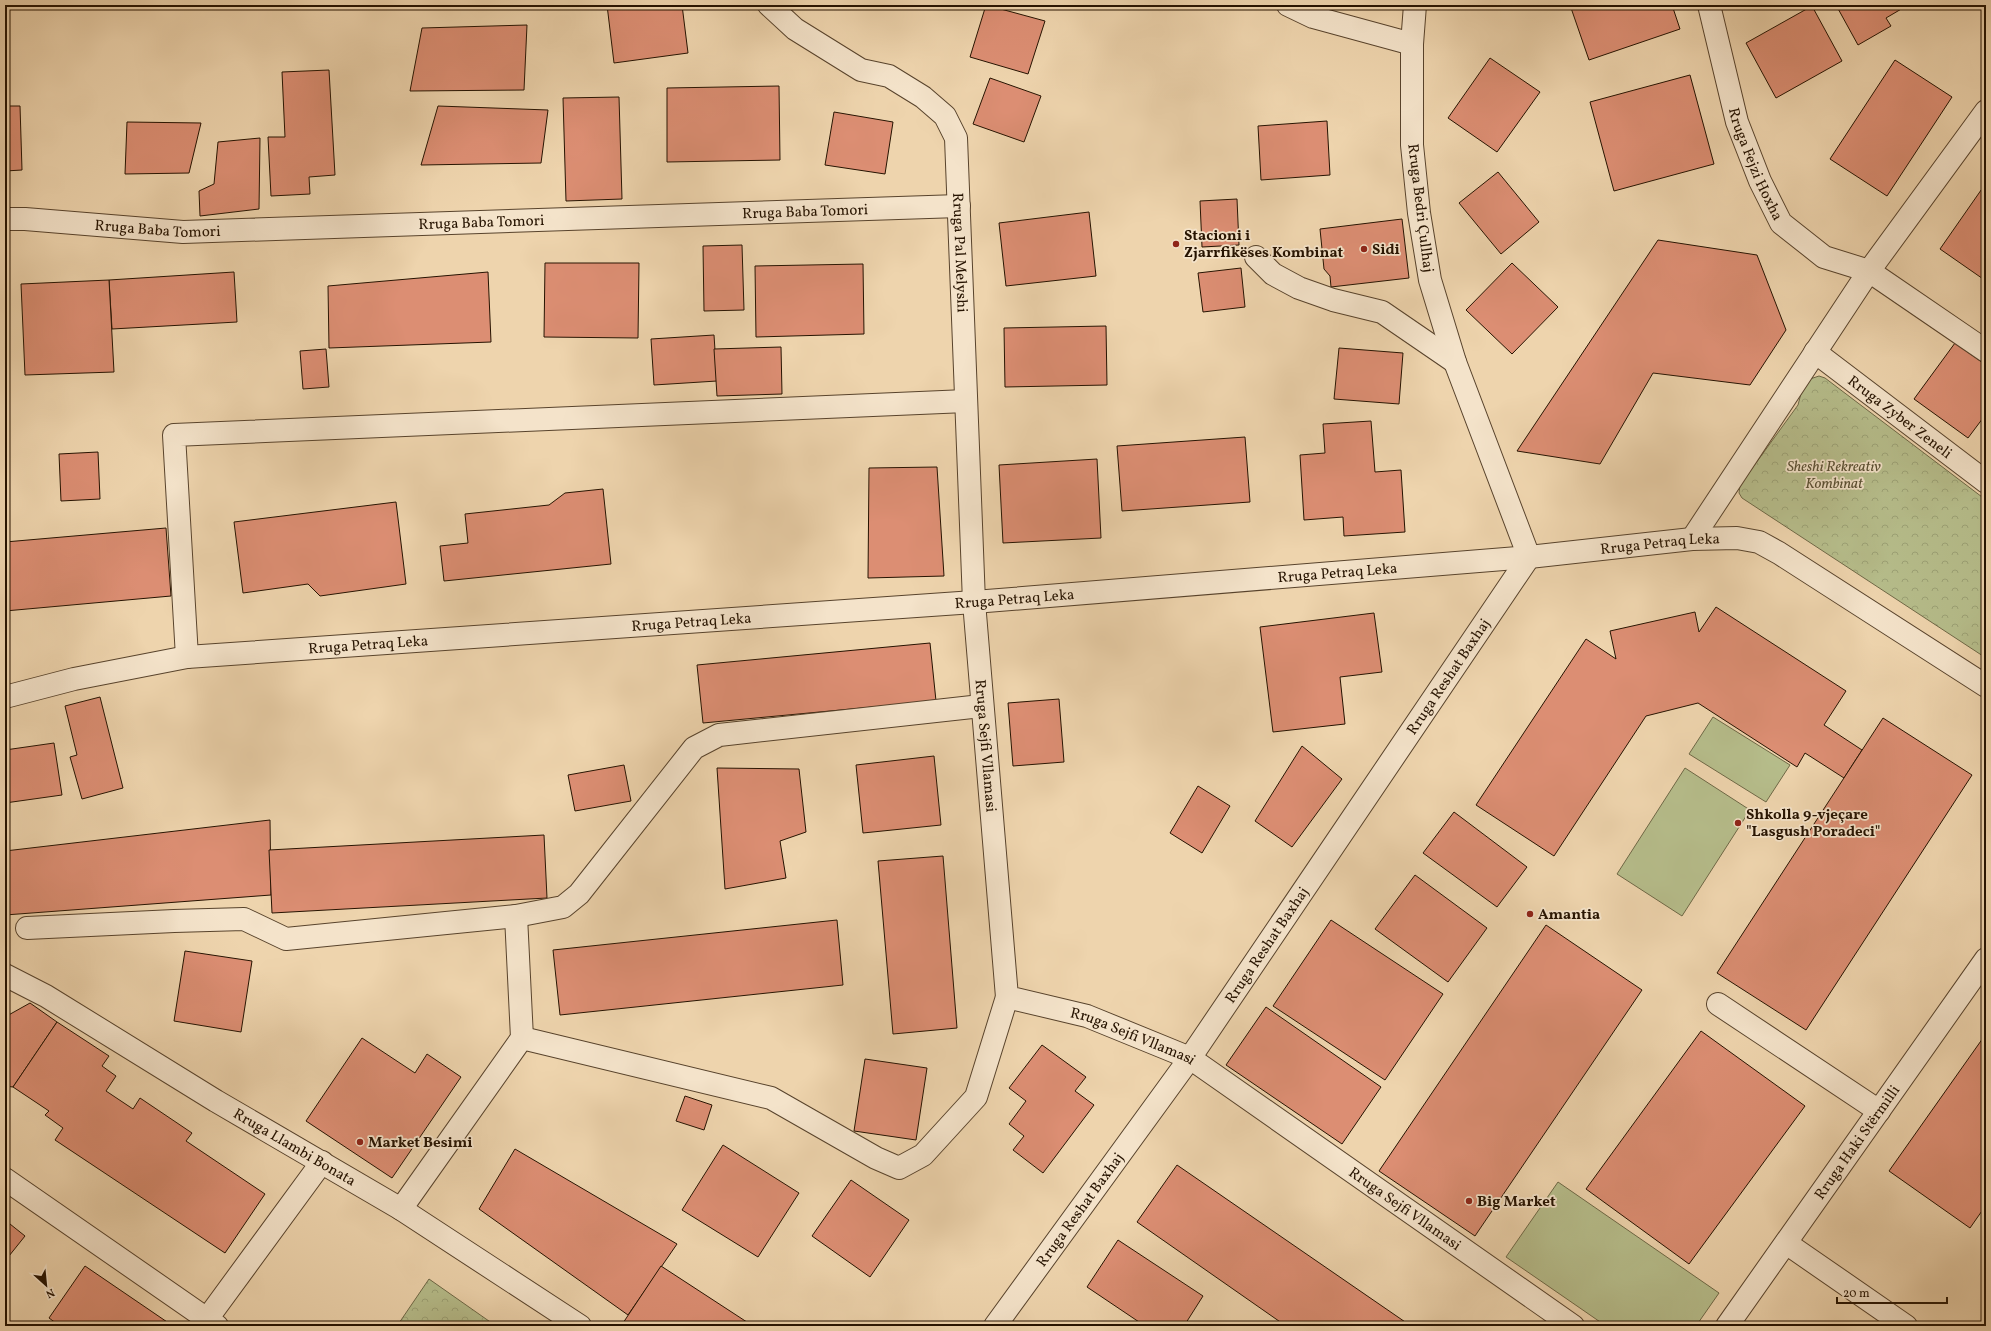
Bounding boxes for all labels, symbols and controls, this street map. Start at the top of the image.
street label: Rruga Fejzi Hoxha [1722,106,1787,225]
street label: Rruga Bedri Çullhaj [1401,143,1438,274]
street label: Rruga Pal Melyshi [946,192,972,313]
street label: Rruga Baba Tomori [742,200,869,225]
street label: Rruga Baba Tomori [418,211,545,236]
street label: Rruga Baba Tomori [94,216,221,244]
place label: Stacioni i Zjarrfikëses Kombinat [1184,226,1343,264]
marker: Stacioni i Zjarrfikëses Kombinat [1171,239,1181,249]
place label: Sidi [1372,240,1400,261]
marker: Sidi [1359,244,1369,254]
street label: Rruga Zyber Zeneli [1843,371,1956,465]
park label: Sheshi Rekreativ Kombinat [1787,457,1881,495]
street label: Rruga Petraq Leka [1599,529,1720,561]
street label: Rruga Petraq Leka [1277,559,1398,589]
street label: Rruga Petraq Leka [954,585,1075,615]
street label: Rruga Petraq Leka [631,609,752,638]
street label: Rruga Reshat Baxhaj [1402,615,1496,740]
street label: Rruga Petraq Leka [308,631,429,661]
street label: Rruga Sejfi Vllamasi [969,679,1001,813]
place label: Shkolla 9-vjeçare "Lasgush Poradeci" [1746,805,1880,843]
marker: Shkolla 9-vjeçare "Lasgush Poradeci" [1733,818,1743,828]
street label: Rruga Reshat Baxhaj [1221,883,1315,1008]
place label: Amantia [1538,905,1600,926]
marker: Amantia [1525,909,1535,919]
street label: Rruga Sejfi Vllamasi [1068,1003,1199,1071]
street label: Rruga Haki Stërmilli [1810,1081,1906,1205]
street label: Rruga Llambi Bonata [229,1104,359,1192]
place label: Market Besimi [368,1133,473,1154]
marker: Market Besimi [355,1137,365,1147]
street label: Rruga Reshat Baxhaj [1032,1149,1130,1272]
street label: Rruga Sejfi Vllamasi [1344,1163,1465,1256]
place label: Big Market [1477,1192,1556,1213]
marker: Big Market [1464,1196,1474,1206]
north arrow [26,1265,66,1305]
scale bar [1837,1279,1947,1305]
text: N [43,1284,57,1301]
text: 20 m [1843,1286,1870,1302]

